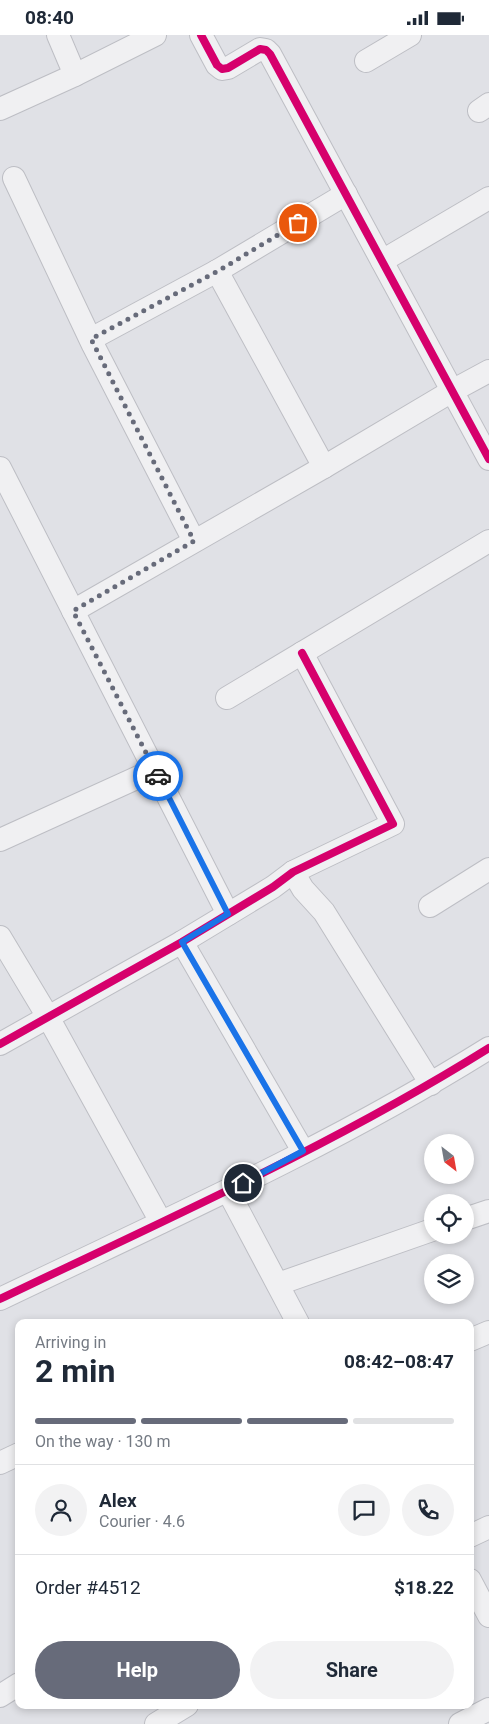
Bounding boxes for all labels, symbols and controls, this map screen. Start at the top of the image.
text: 08:40 [25,6,74,29]
pin [277,202,319,244]
icon: bag [284,209,312,237]
courier [133,751,183,801]
icon: car [144,762,172,790]
north arrow [424,1134,474,1184]
map controls [424,1134,474,1304]
pin [222,1162,264,1204]
icon: home [229,1169,257,1197]
button: locate [424,1194,474,1244]
button: layers [424,1254,474,1304]
text: Arriving in [35,1333,106,1352]
text: 08:42–08:47 [344,1350,454,1373]
text: 2 min [35,1352,115,1390]
text: On the way · 130 m [35,1432,171,1451]
button: person [35,1484,87,1536]
button: chat [338,1484,390,1536]
button: phone [402,1484,454,1536]
text: Alex [99,1489,137,1512]
text: Courier · 4.6 [99,1512,185,1531]
text: Order #4512 [35,1576,141,1599]
text: $18.22 [394,1576,454,1599]
button: Help [35,1641,240,1699]
button: Share [250,1641,454,1699]

